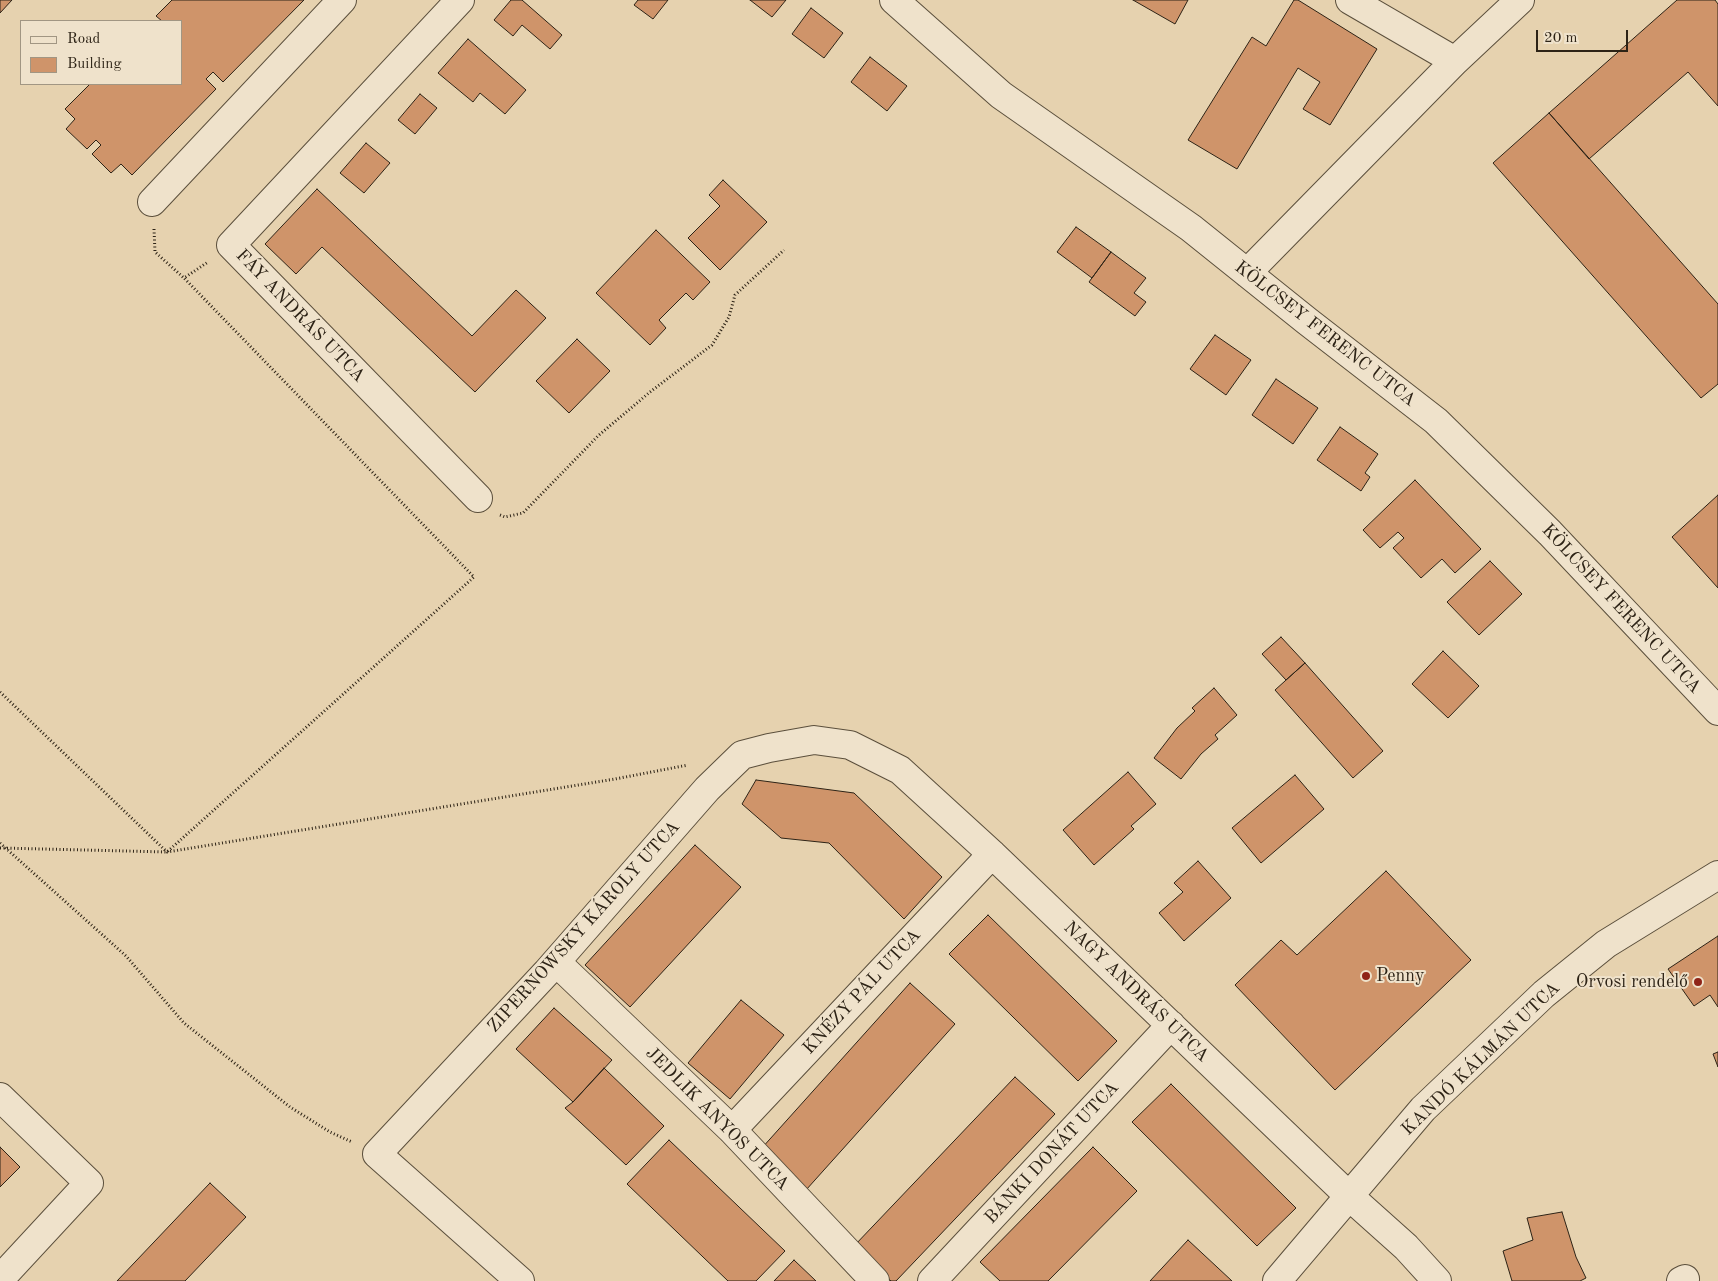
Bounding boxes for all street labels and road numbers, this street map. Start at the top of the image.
street label: FÁY ANDRÁS UTCA [231,245,369,387]
street label: KÖLCSEY FERENC UTCA [1230,257,1420,411]
street label: KÖLCSEY FERENC UTCA [1537,520,1705,698]
street label: ZIPERNOWSKY KÁROLY UTCA [483,817,685,1037]
street label: NAGY ANDRÁS UTCA [1059,917,1213,1067]
street label: KNÉZY PÁL UTCA [798,925,926,1059]
street label: KANDÓ KÁLMÁN UTCA [1397,978,1565,1140]
street label: JEDLIK ÁNYOS UTCA [641,1043,793,1195]
street label: BÁNKI DONÁT UTCA [980,1077,1124,1229]

